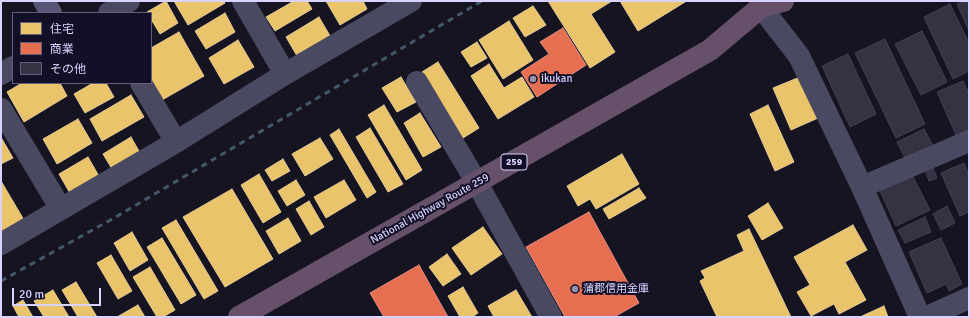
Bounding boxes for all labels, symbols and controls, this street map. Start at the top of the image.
legend [12,12,152,84]
text: 住宅 [50,22,74,37]
text: 商業 [50,42,74,57]
text: その他 [50,62,86,77]
place label: ikukan [541,72,572,86]
marker: ikukan [528,74,538,84]
road number: 259 [501,154,527,170]
street label: National Highway Route 259 [368,171,492,247]
scale bar [14,280,103,306]
place label: 蒲郡信用金庫 [583,282,649,296]
marker: 蒲郡信用金庫 [570,284,580,294]
text: 20 m [19,287,44,302]

